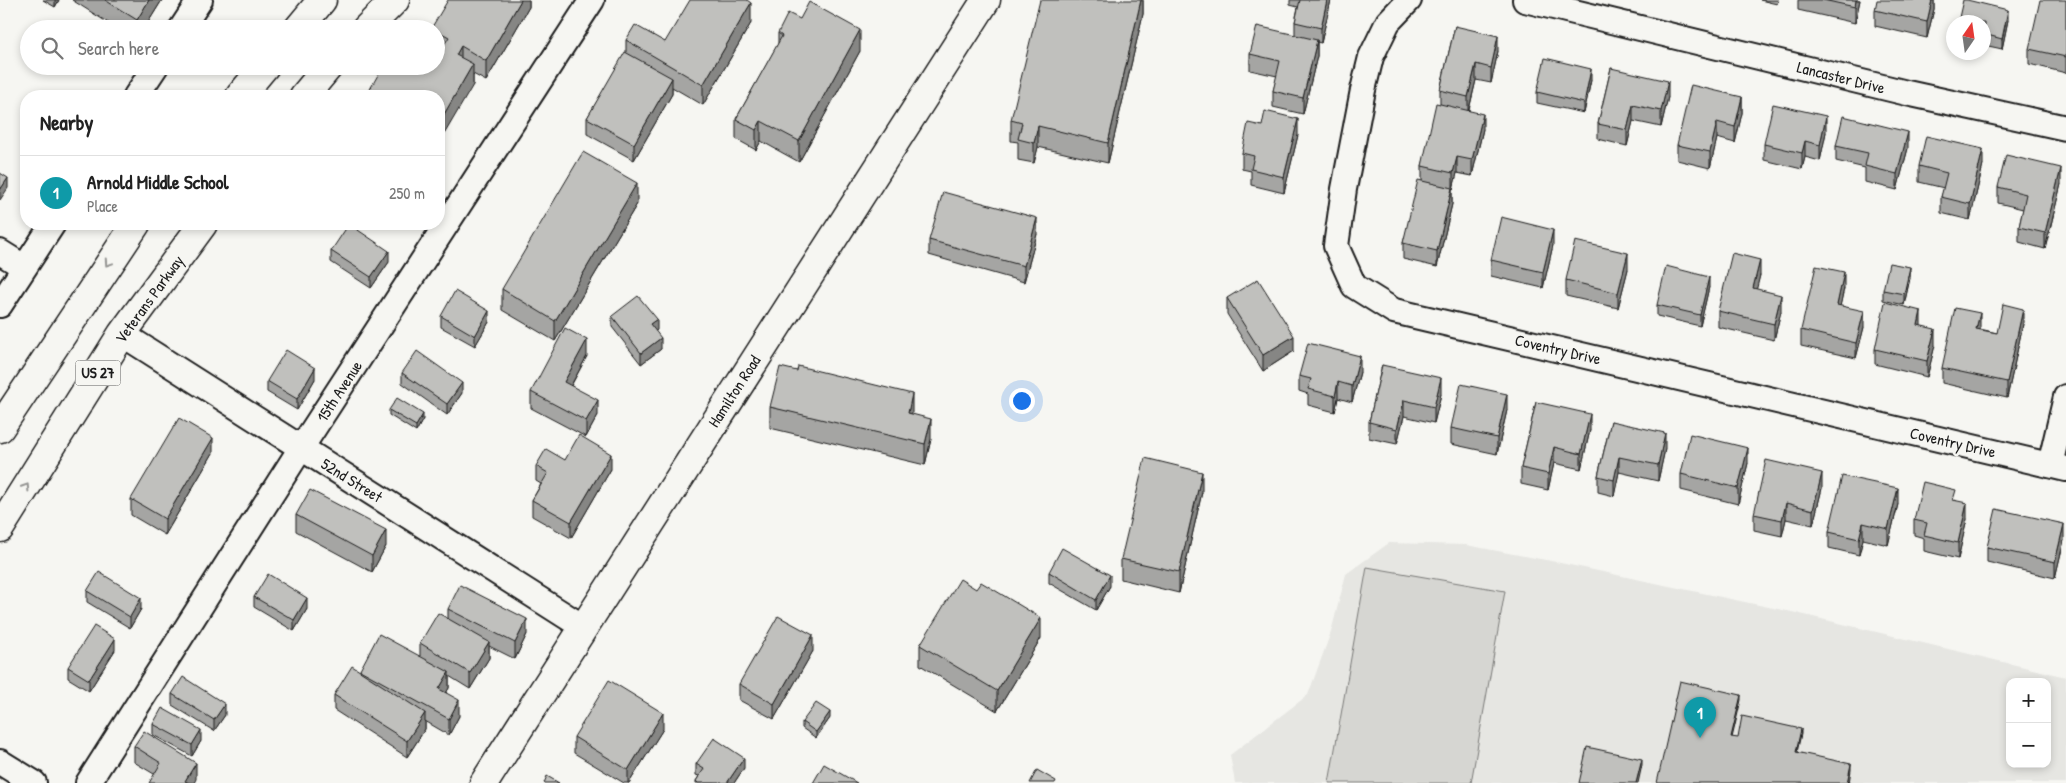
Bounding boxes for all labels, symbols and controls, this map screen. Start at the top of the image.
north arrow [1946,15,1991,60]
search box [20,20,445,75]
icon: search [38,34,66,62]
text: Search here [78,35,159,61]
street label: Lancaster Drive [1795,55,1888,99]
text: Nearby [40,108,93,137]
text: Arnold Middle School [87,169,228,195]
text: 1 [53,182,59,204]
text: 250 m [389,182,425,204]
text: Place [87,195,118,217]
street label: Veterans Parkway [110,250,189,348]
one-way arrow [104,258,114,267]
street label: Coventry Drive [1513,328,1604,370]
street label: Hamilton Road [703,351,765,431]
street label: 15th Avenue [311,356,367,426]
road number: US 27 [76,360,120,386]
your location [1009,388,1035,414]
street label: Coventry Drive [1908,421,1999,463]
street label: 52nd Street [317,452,387,508]
one-way arrow [20,483,30,492]
map controls [2006,678,2051,768]
button: + [2006,678,2051,723]
pin: 1 [1684,697,1716,738]
button: − [2006,723,2051,768]

